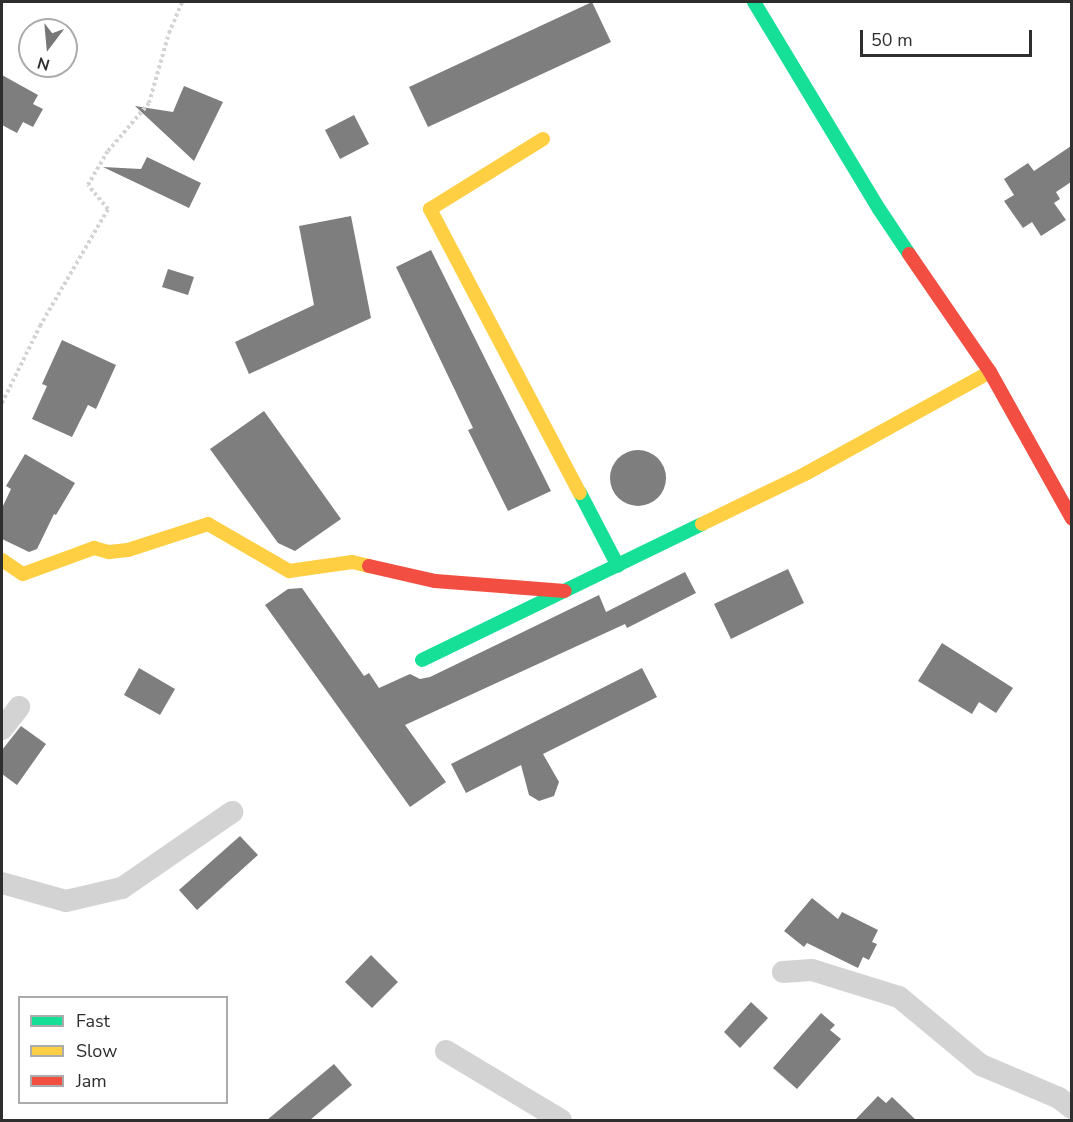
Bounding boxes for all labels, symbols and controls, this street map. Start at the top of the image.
north arrow [18,18,78,78]
scale bar [863,18,1036,56]
text: 50 m [871,28,913,52]
text: N [35,51,52,76]
legend [18,996,228,1104]
text: Fast [76,1009,110,1033]
text: Slow [76,1039,117,1063]
text: Jam [76,1069,107,1093]

